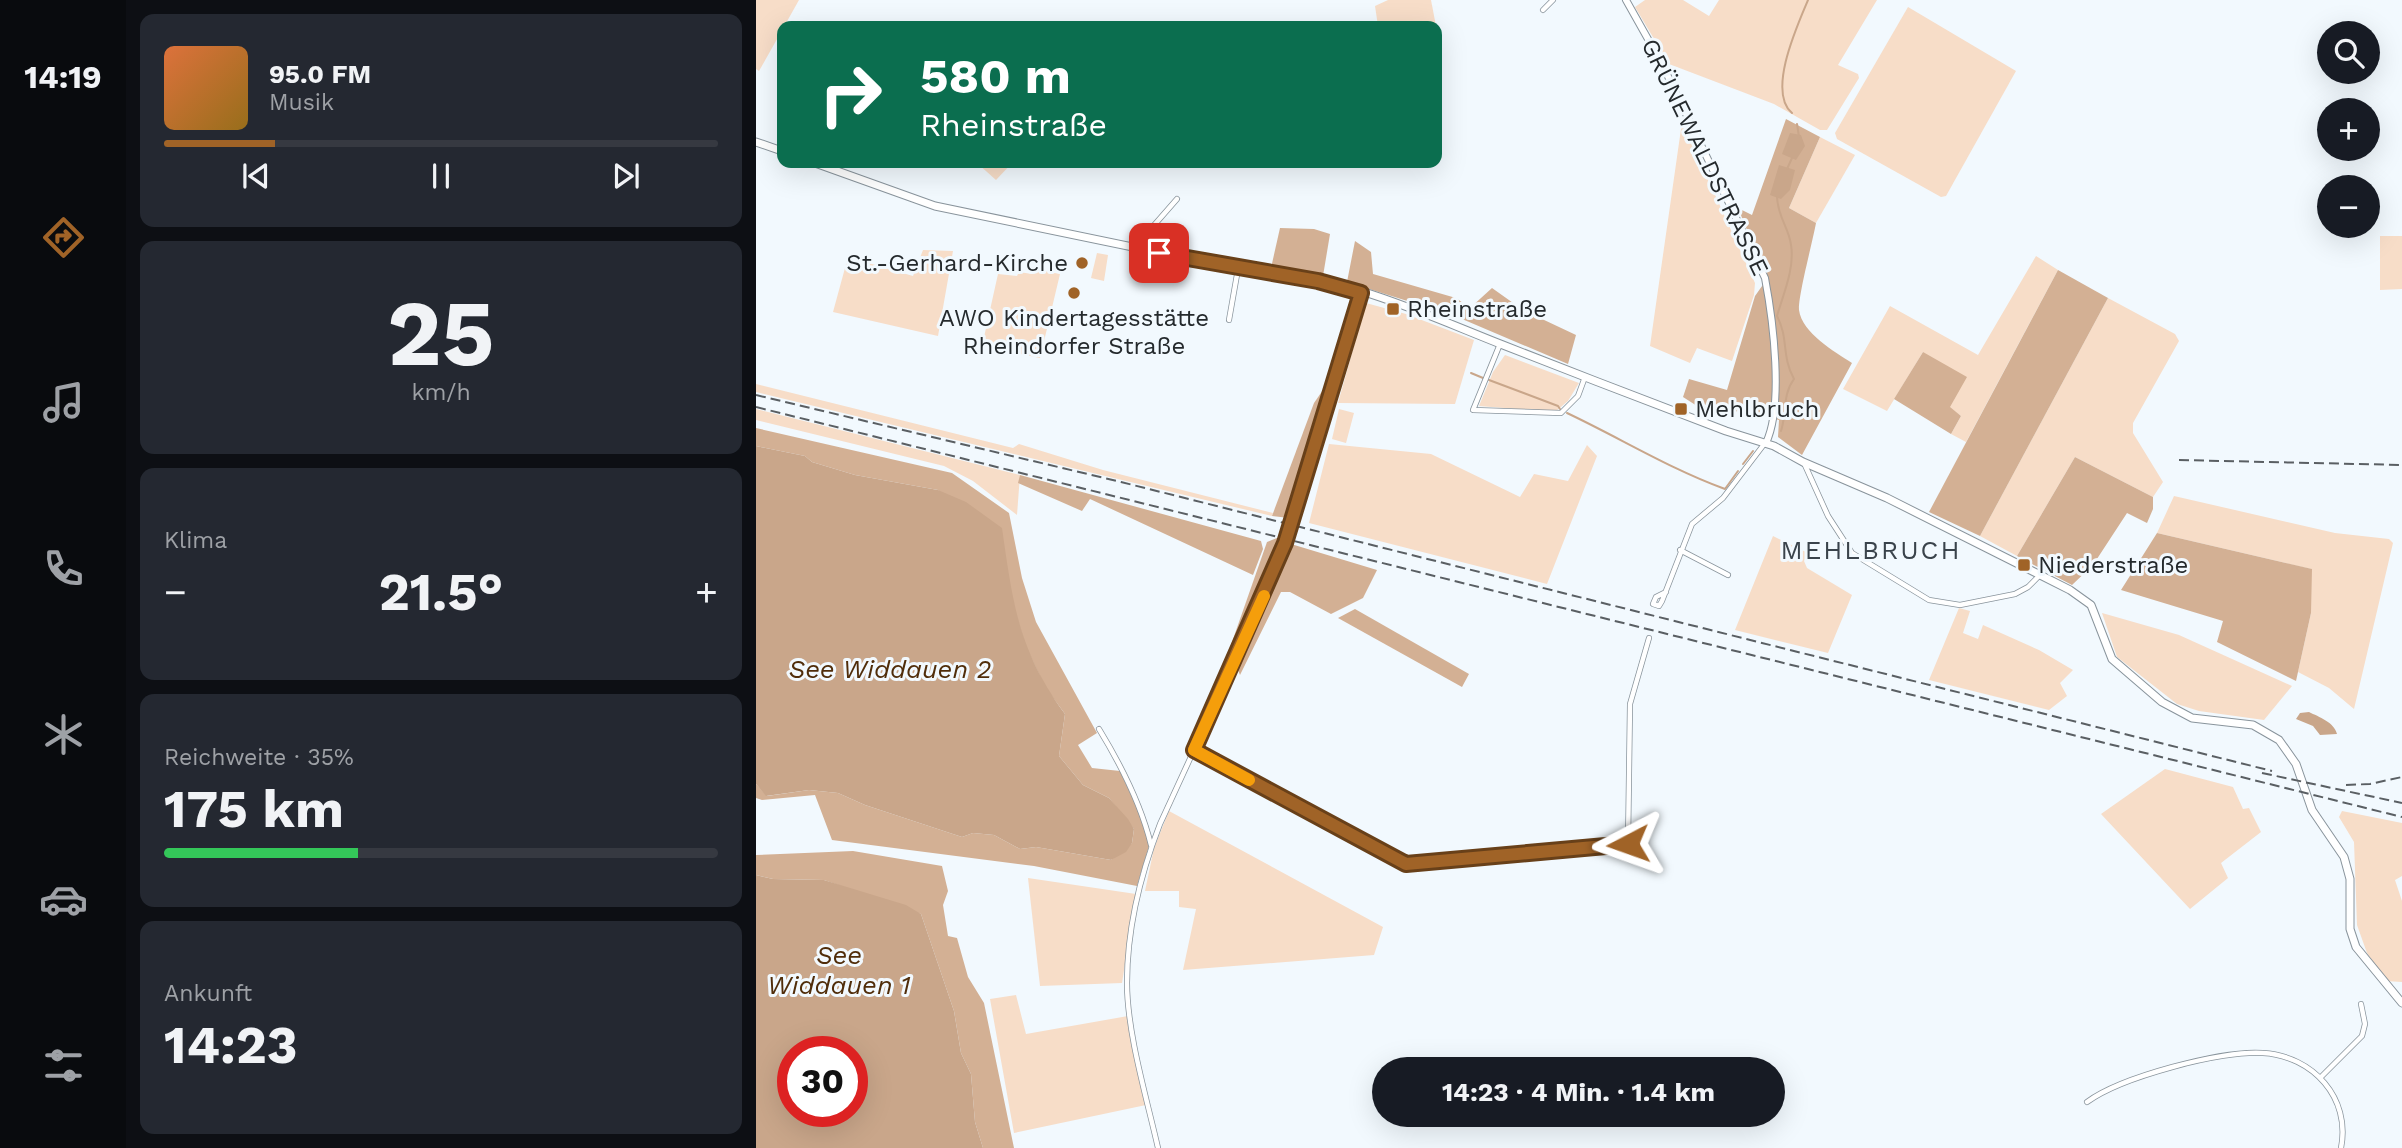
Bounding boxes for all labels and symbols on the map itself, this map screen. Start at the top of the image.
street label: GRÜNEWALDSTRASSE [1635,34,1775,280]
pin [1129,223,1189,283]
place label: St.-Gerhard-Kirche [846,249,1068,277]
marker: St.-Gerhard-Kirche [1074,255,1090,271]
marker: AWO Kindertagesstätte Rheindorfer Straße [1066,285,1082,301]
place label: Rheinstraße [1407,295,1547,323]
marker: Rheinstraße [1385,301,1401,317]
place label: AWO Kindertagesstätte Rheindorfer Straße [939,304,1209,360]
place label: Mehlbruch [1695,395,1819,423]
marker: Mehlbruch [1673,401,1689,417]
district label: MEHLBRUCH [1780,535,1962,565]
place label: Niederstraße [2038,551,2188,579]
marker: Niederstraße [2016,557,2032,573]
water label: See Widdauen 2 [789,654,991,684]
position arrow [1591,807,1665,881]
water label: See Widdauen 1 [767,940,911,1000]
speed limit sign: 30 [777,1036,868,1127]

